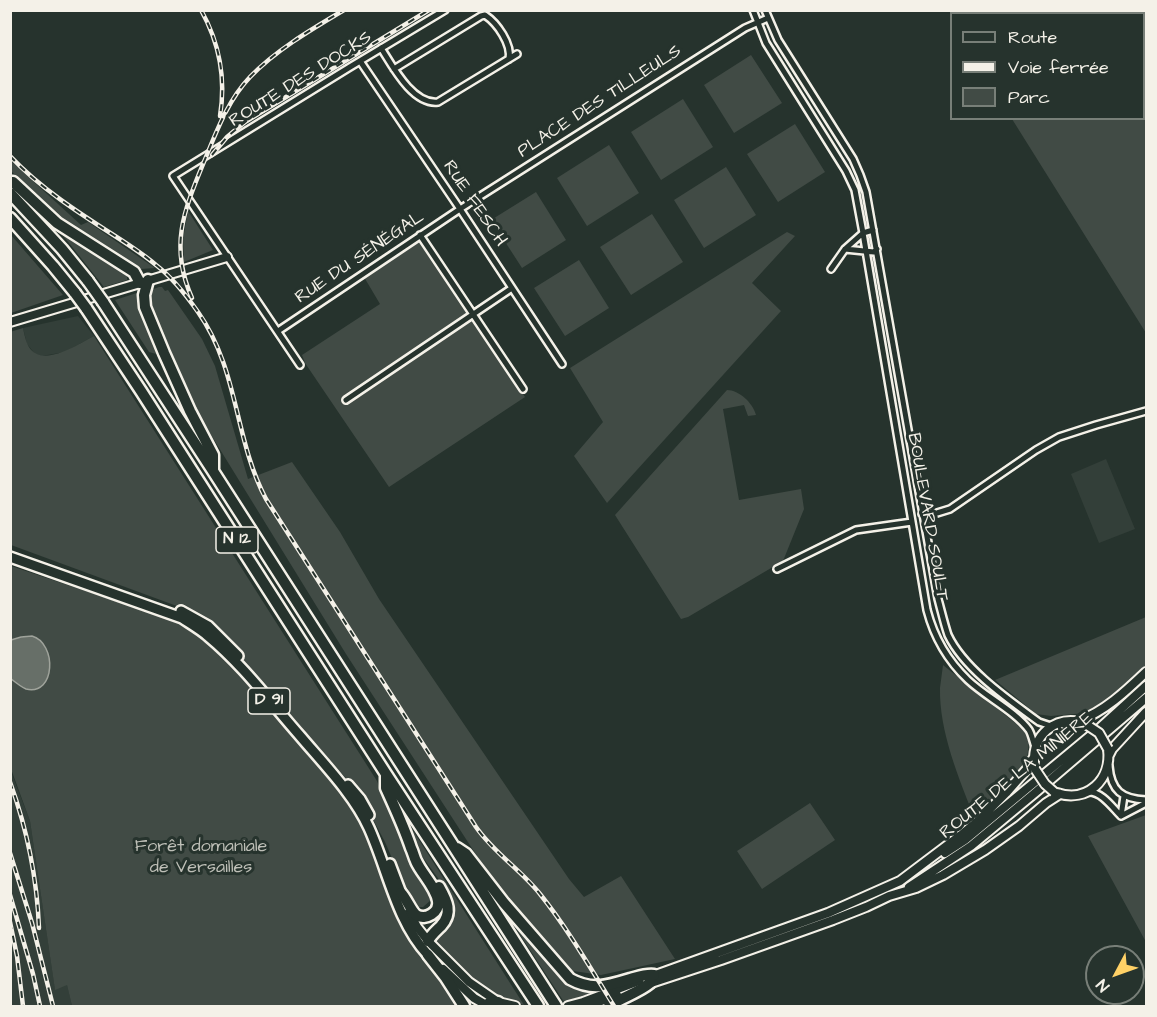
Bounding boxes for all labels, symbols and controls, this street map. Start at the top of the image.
legend [950,12,1145,120]
text: Route [1008,25,1057,50]
street label: ROUTE DES DOCKS [226,27,376,133]
street label: PLACE DES TILLEULS [514,41,686,163]
text: Voie ferrée [1008,55,1109,80]
text: Parc [1008,85,1050,110]
street label: RUE FESCH [437,157,511,251]
street label: RUE DU SÉNÉGAL [292,207,428,309]
street label: BOULEVARD SOULT [902,431,952,603]
road number: N 12 [216,527,258,553]
road number: D 91 [248,688,290,714]
street label: ROUTE DE LA MINIÈRE [936,708,1098,844]
park label: Forêt domaniale de Versailles [135,836,267,878]
north arrow [1085,945,1145,1005]
text: N [1091,974,1115,996]

